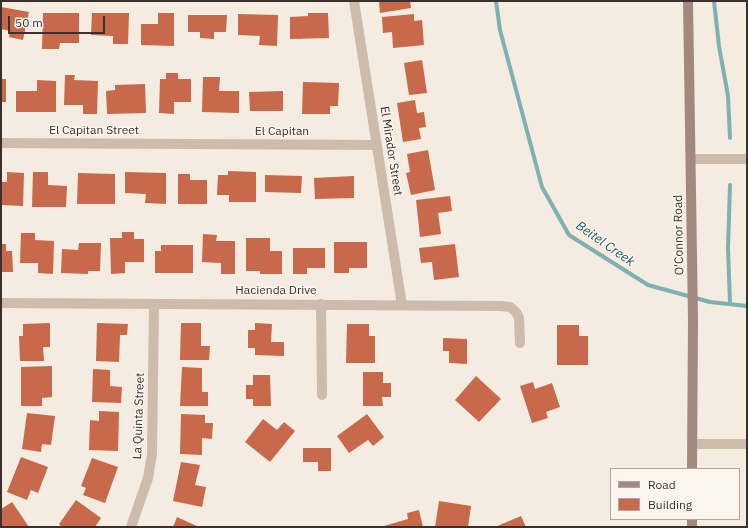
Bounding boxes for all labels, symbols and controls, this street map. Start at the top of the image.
scale bar [10,8,107,34]
text: 50 m [15,15,43,30]
street label: El Mirador Street [377,105,405,197]
street label: El Capitan Street [49,124,139,138]
street label: El Capitan [255,125,309,139]
street label: O'Connor Road [671,195,687,275]
water label: Beitel Creek [573,218,637,270]
street label: Hacienda Drive [235,284,317,298]
street label: La Quinta Street [130,372,148,460]
legend [610,468,740,520]
text: Road [648,477,676,492]
text: Building [648,497,692,512]

